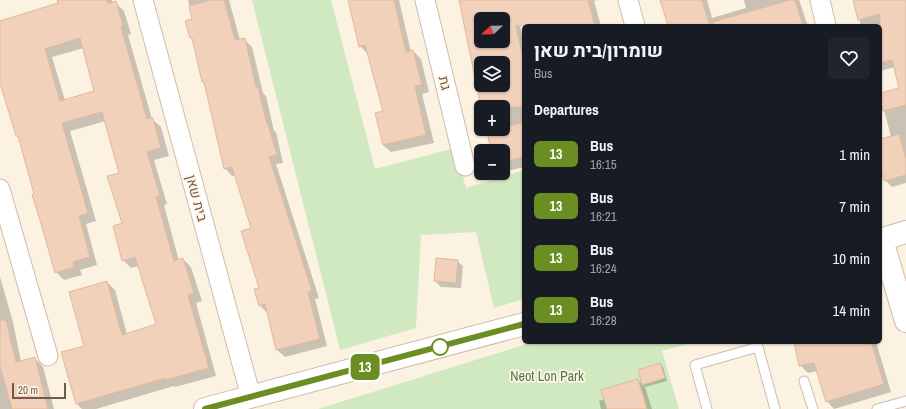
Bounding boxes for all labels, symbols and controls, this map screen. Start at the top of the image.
north arrow [474,12,510,48]
map controls [474,12,510,180]
text: שומרון/בית שאן [534,37,663,63]
button: heart [828,37,870,79]
button: layers [474,56,510,92]
text: Bus [534,65,552,82]
street label: גת [435,74,455,92]
text: Departures [534,99,599,120]
button: + [474,100,510,136]
text: Bus [590,135,613,156]
button: − [474,144,510,180]
text: 1 min [839,144,870,165]
text: 13 [550,145,562,163]
text: 16:15 [590,156,617,173]
street label: בית שאן [182,173,212,224]
text: Bus [590,187,613,208]
text: 7 min [839,196,870,217]
text: 13 [550,197,562,215]
text: 16:21 [590,208,617,225]
text: Bus [590,239,613,260]
text: 10 min [832,248,870,269]
text: 13 [550,249,562,267]
text: 16:24 [590,260,617,277]
text: Bus [590,291,613,312]
text: 14 min [832,300,870,321]
text: 13 [550,301,562,319]
text: 16:28 [590,312,617,329]
unlabelled marker [431,338,449,356]
line badge: 13 [347,354,383,380]
text: 13 [359,358,371,376]
park label: Neot Lon Park [510,367,584,385]
scale bar [12,381,66,400]
text: 20 m [18,383,38,397]

